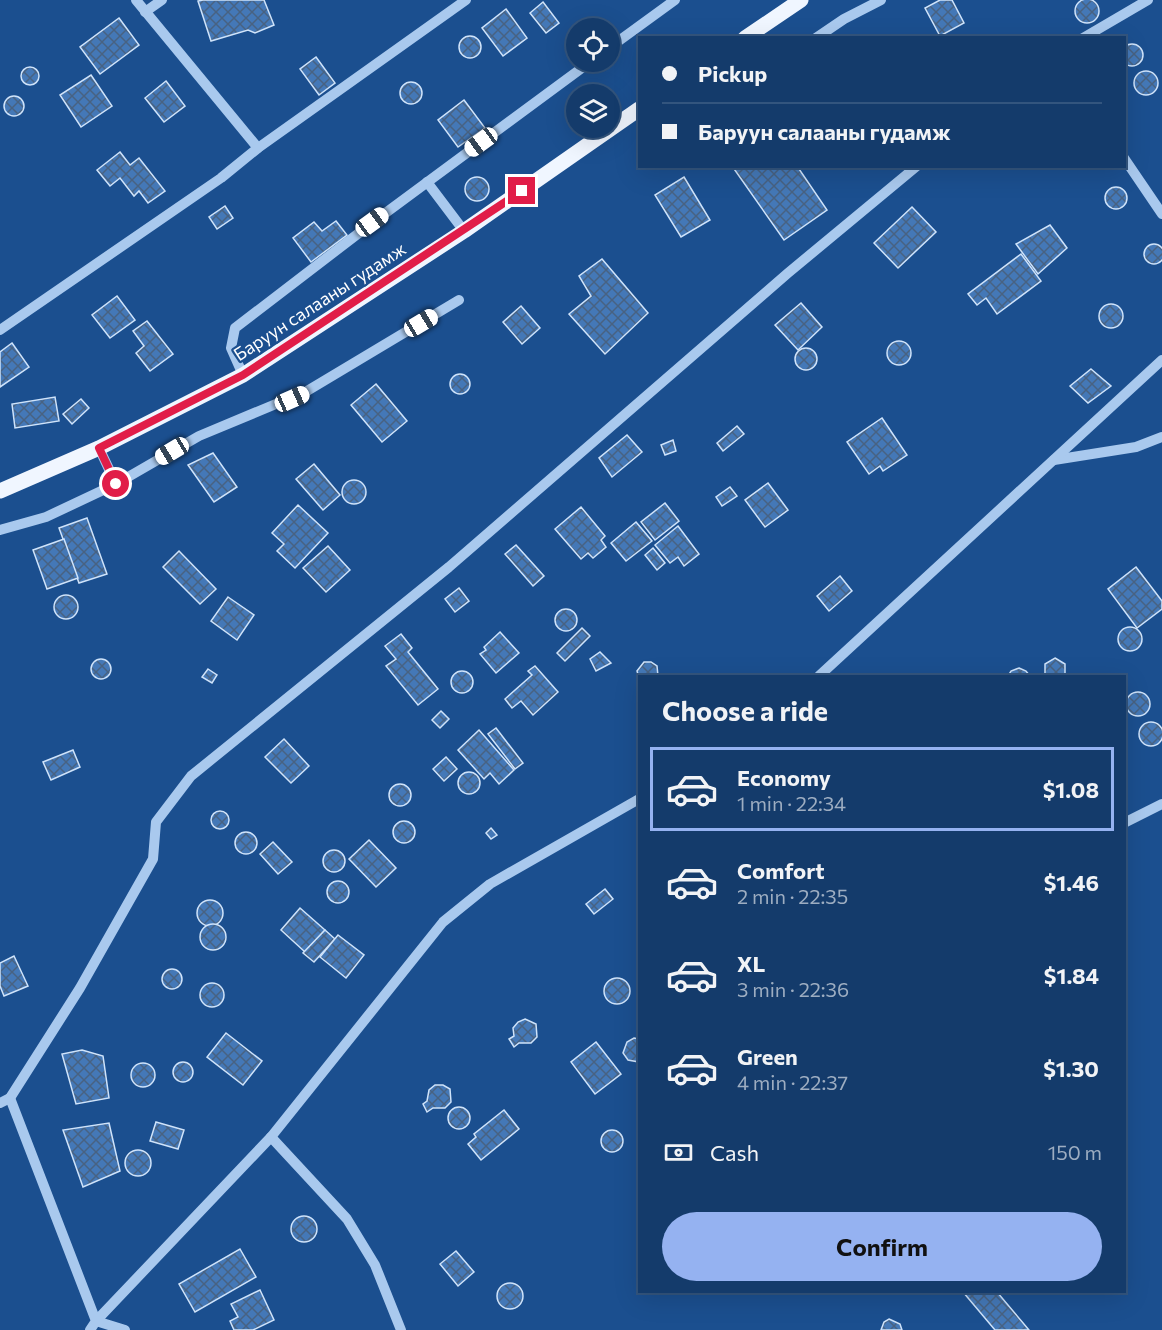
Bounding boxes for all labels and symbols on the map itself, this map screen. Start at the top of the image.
car [461,124,501,160]
route end [508,177,535,204]
car [352,204,392,240]
street label: Баруун салааны гудамж [229,237,410,365]
car [401,306,441,340]
car [272,383,312,415]
car [152,434,192,468]
route start [102,470,129,497]

